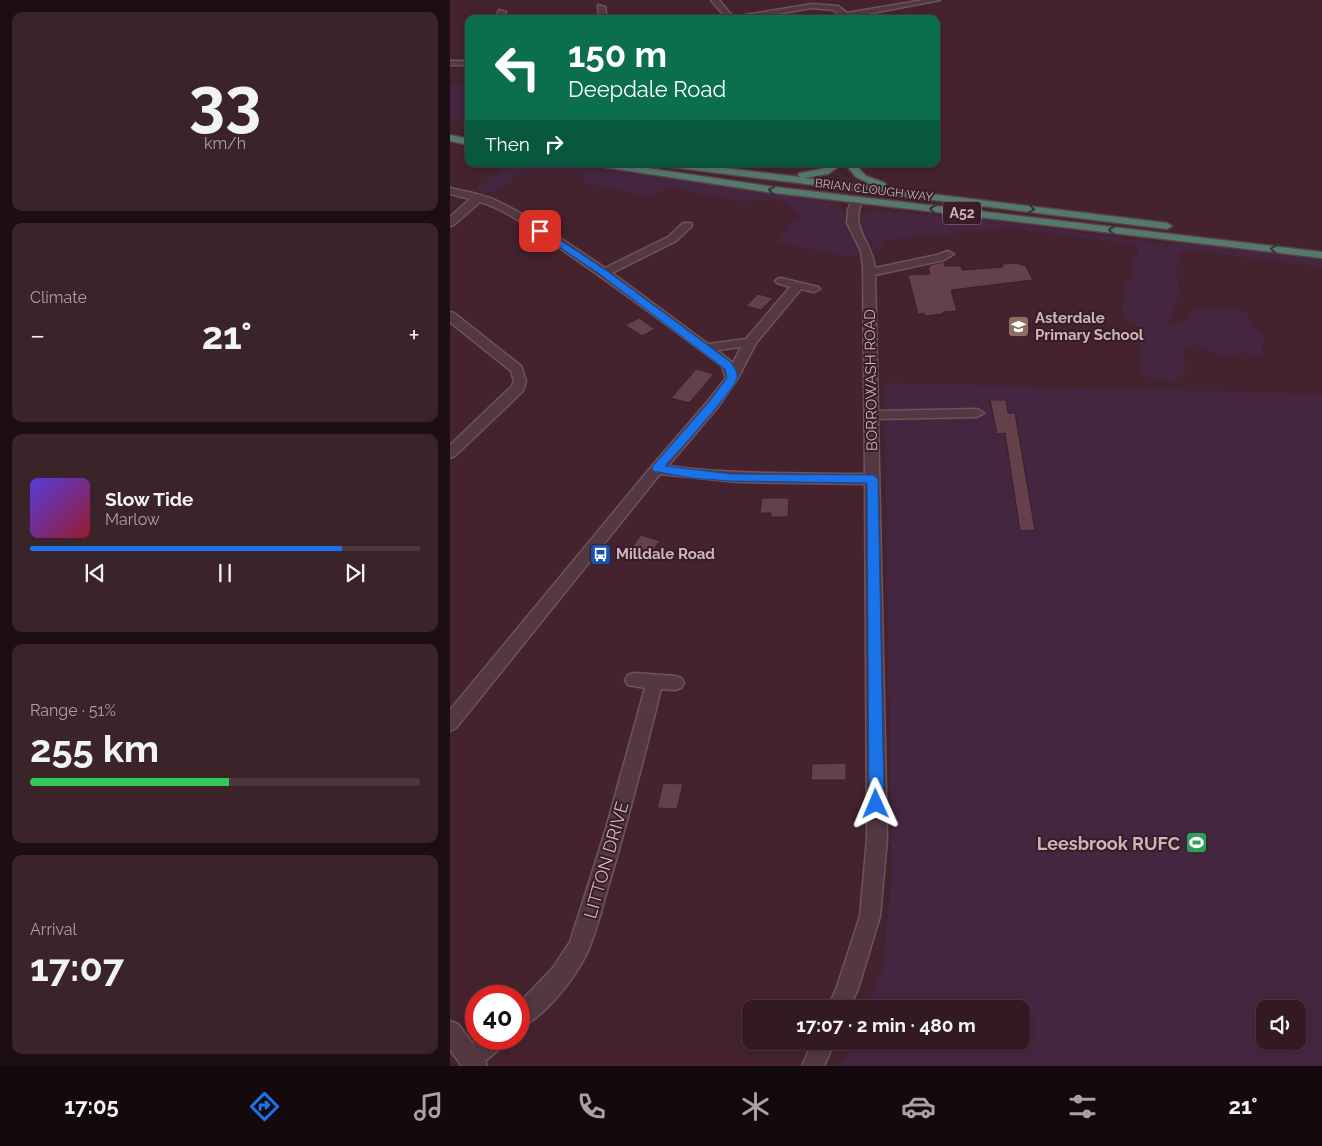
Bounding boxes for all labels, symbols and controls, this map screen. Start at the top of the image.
text: 150 m [568,34,667,75]
icon: left [485,35,550,100]
text: 33 [189,63,261,139]
text: Deepdale Road [568,76,726,102]
icon: right [540,130,568,158]
text: Then [485,133,530,155]
text: km/h [204,134,246,153]
street label: BRIAN CLOUGH WAY [814,176,934,204]
one-way arrow [768,185,776,195]
road number: A52 [943,202,981,224]
one-way arrow [1027,203,1035,214]
one-way arrow [929,205,938,215]
pin [519,210,561,252]
icon: arrive [526,217,554,245]
one-way arrow [1108,225,1116,236]
one-way arrow [1269,244,1277,255]
text: Climate [30,288,87,307]
street label: BORROWASH ROAD [861,309,881,451]
place label: Asterdale Primary School [1035,309,1144,344]
text: 21° [202,313,252,358]
school or university icon: Asterdale Primary School [1007,315,1031,339]
text: − [30,319,45,352]
text: + [408,319,420,352]
text: Slow Tide [105,488,194,510]
text: Marlow [105,510,160,529]
bus stop icon: Milldale Road [588,542,612,566]
place label: Milldale Road [616,545,715,563]
icon: previous [81,559,109,587]
icon: pause [211,559,239,587]
icon: next [341,559,369,587]
text: Range · 51% [30,701,116,720]
text: 255 km [30,726,159,771]
position arrow [849,777,901,829]
street label: LITTON DRIVE [579,799,633,921]
sports icon: Leesbrook RUFC [1184,831,1208,855]
place label: Leesbrook RUFC [1037,833,1180,854]
text: Arrival [30,920,77,939]
text: 17:07 [30,945,124,990]
speed limit sign: 40 [465,985,530,1050]
map controls [1256,1000,1306,1050]
button: sound [1256,1000,1306,1050]
text: 17:07 · 2 min · 480 m [796,1014,976,1036]
icon: directions [247,1089,282,1124]
icon: music [411,1089,446,1124]
icon: phone [574,1089,609,1124]
icon: climate [738,1089,773,1124]
icon: car [901,1089,936,1124]
icon: filters [1065,1089,1100,1124]
text: 17:05 [64,1093,119,1119]
text: 21° [1229,1093,1258,1119]

